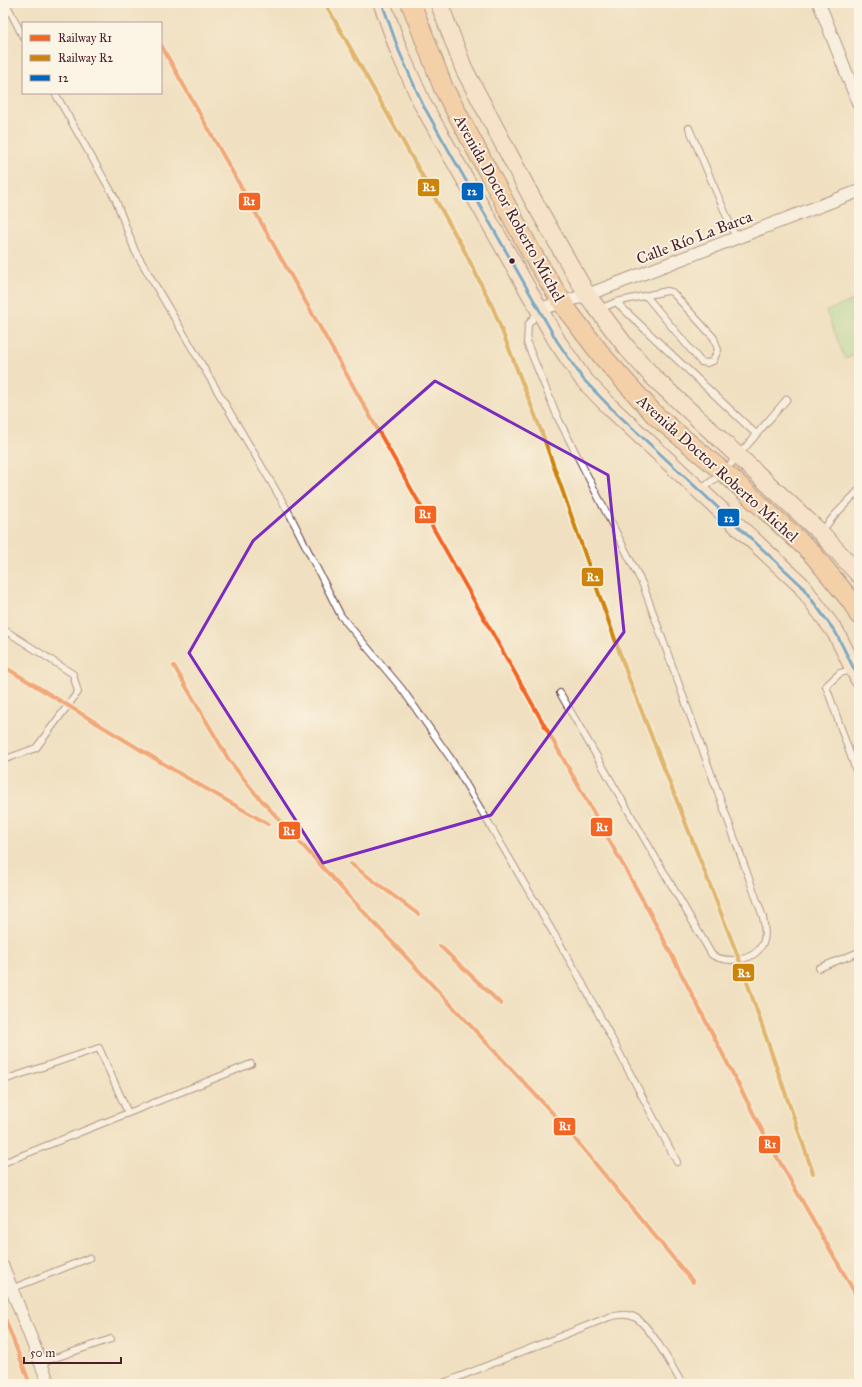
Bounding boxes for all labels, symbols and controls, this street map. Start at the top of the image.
legend [22,22,162,94]
text: Railway R1 [58,31,112,45]
text: Railway R2 [58,51,113,65]
text: 12 [58,71,69,85]
street label: Avenida Doctor Roberto Michel [450,111,569,306]
line badge: R2 [417,178,440,197]
text: R2 [422,181,436,194]
line badge: 12 [461,182,484,201]
text: 12 [467,185,477,198]
line badge: R1 [238,192,261,211]
text: R1 [243,195,256,208]
street label: Calle Río La Barca [634,207,755,268]
unlabelled marker [507,256,517,266]
street label: Avenida Doctor Roberto Michel [632,390,803,546]
line badge: R1 [414,505,437,524]
text: R1 [419,508,432,521]
line badge: 12 [717,508,740,527]
text: 12 [724,512,734,525]
line badge: R2 [581,567,604,587]
text: R2 [586,571,600,584]
line badge: R1 [590,817,613,837]
line badge: R1 [278,821,301,840]
text: R1 [596,821,609,834]
text: R1 [283,825,296,838]
line badge: R2 [732,963,755,982]
text: R2 [737,967,751,980]
line badge: R1 [553,1117,576,1136]
text: R1 [559,1120,572,1133]
line badge: R1 [758,1135,781,1154]
text: R1 [764,1138,777,1151]
scale bar [24,1339,121,1365]
text: 50 m [30,1346,55,1360]

